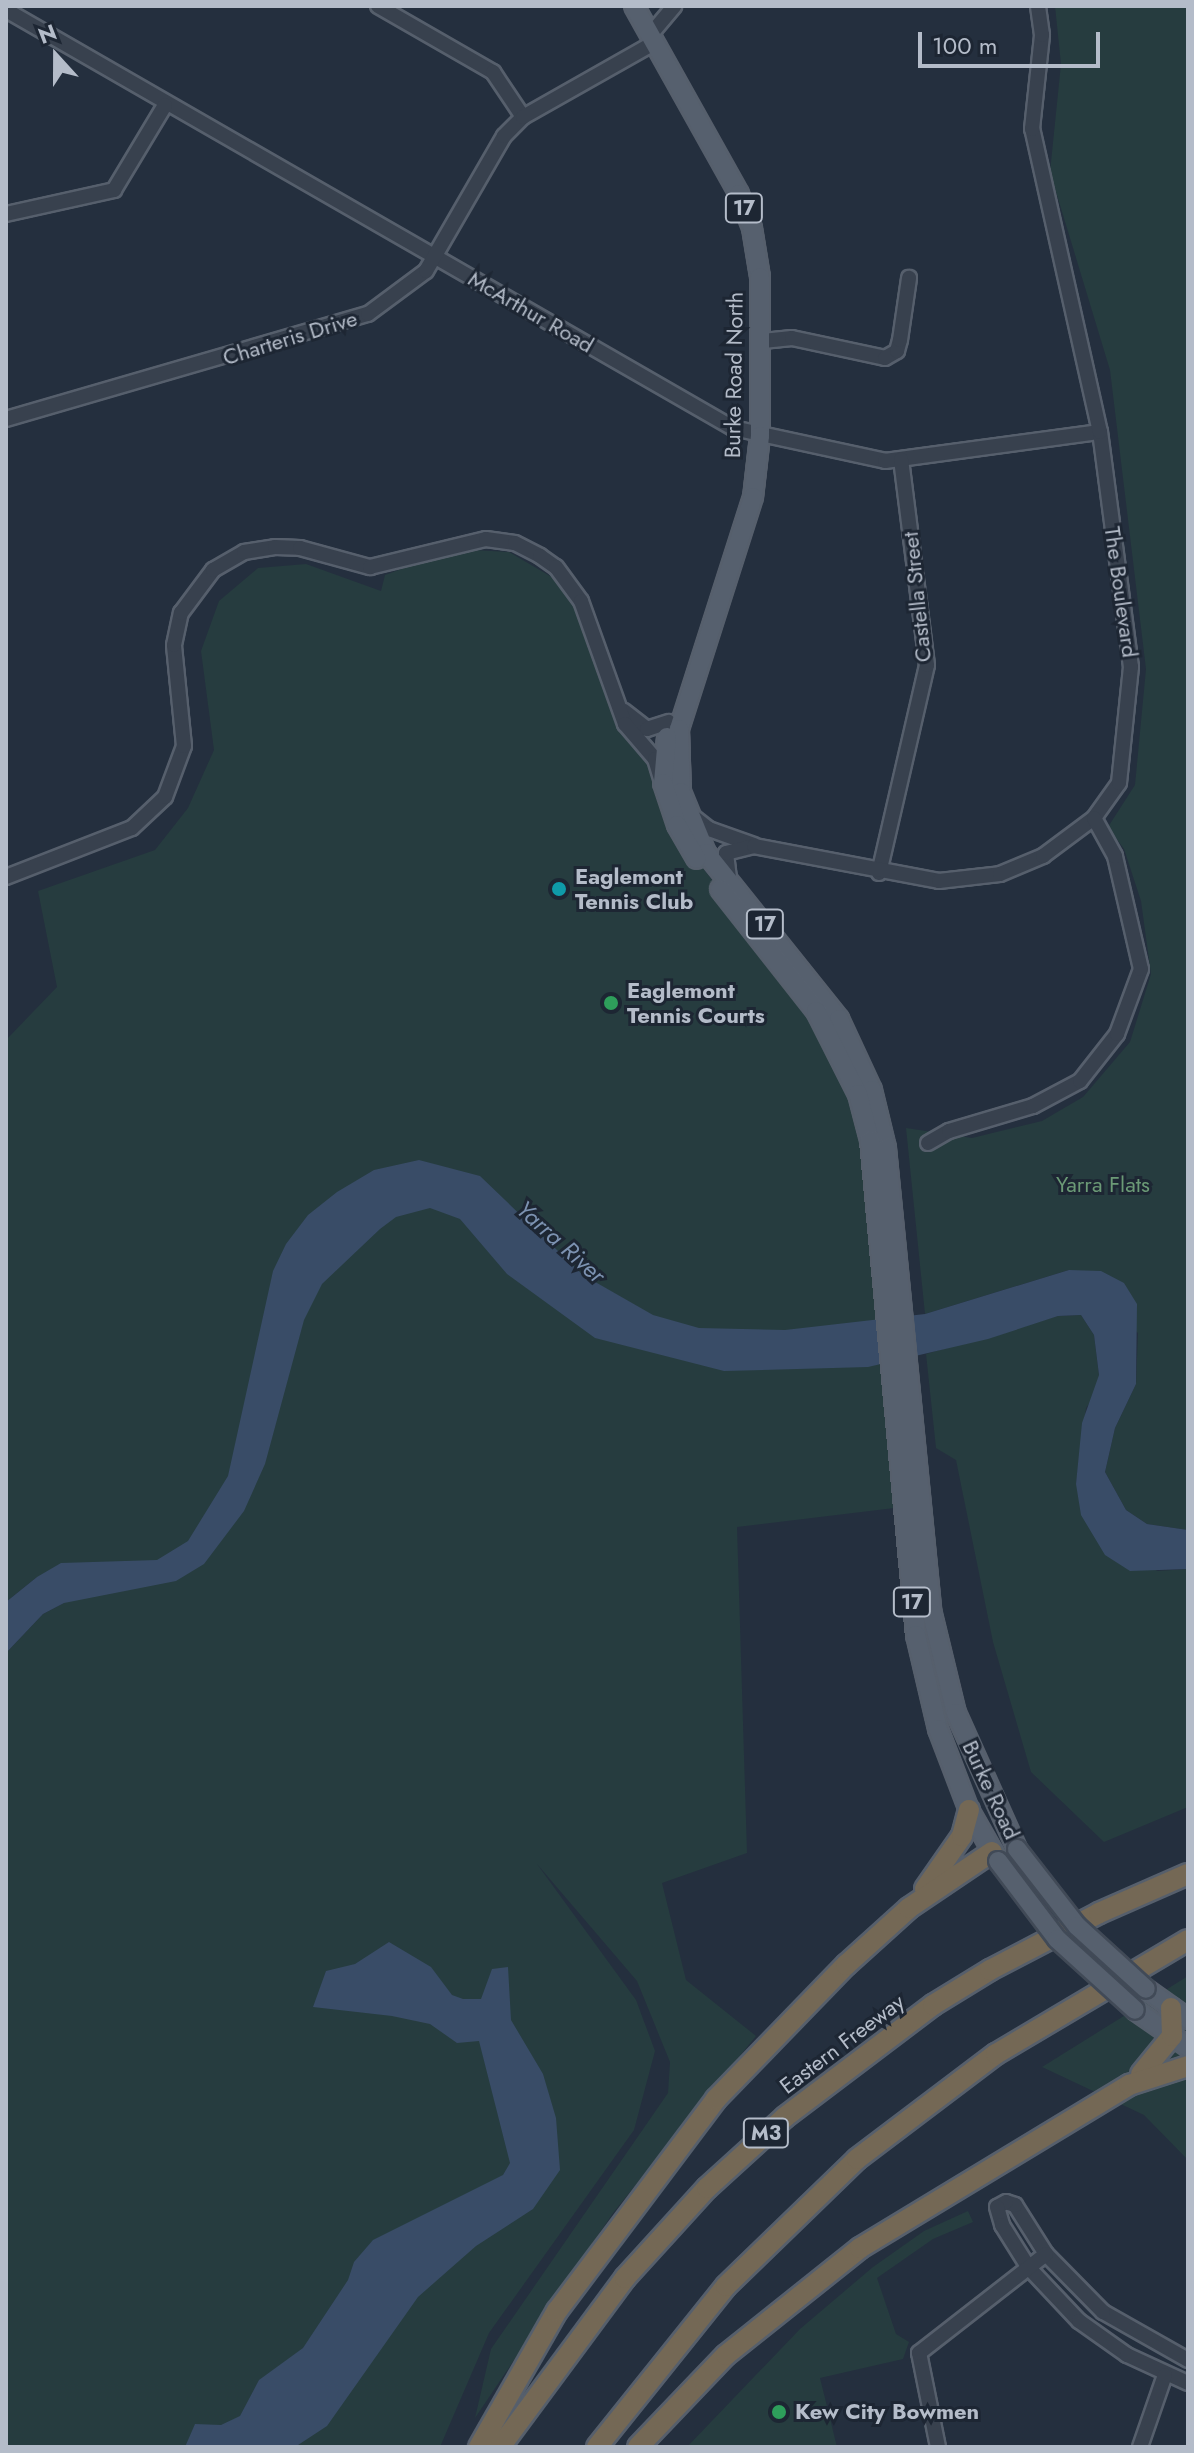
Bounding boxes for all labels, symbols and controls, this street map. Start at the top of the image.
north arrow [16,16,96,96]
text: N [34,16,61,52]
scale bar [922,16,1104,66]
text: 100 m [932,28,998,63]
road number: 17 [724,192,764,224]
street label: McArthur Road [464,265,598,359]
street label: Burke Road North [719,292,749,458]
street label: Charteris Drive [220,305,360,371]
street label: The Boulevard [1099,525,1143,659]
street label: Castella Street [897,531,937,663]
place label: Eaglemont Tennis Club [575,863,693,914]
marker: Eaglemont Tennis Club [550,880,568,898]
road number: 17 [745,908,785,940]
place label: Eaglemont Tennis Courts [627,977,765,1028]
marker: Eaglemont Tennis Courts [602,994,620,1012]
park label: Yarra Flats [1056,1172,1150,1198]
water label: Yarra River [511,1195,611,1289]
road number: 17 [892,1586,932,1618]
street label: Burke Road [957,1736,1025,1844]
street label: Eastern Freeway [775,1989,909,2099]
road number: M3 [742,2117,790,2149]
place label: Kew City Bowmen [795,2399,979,2425]
marker: Kew City Bowmen [770,2403,788,2421]

